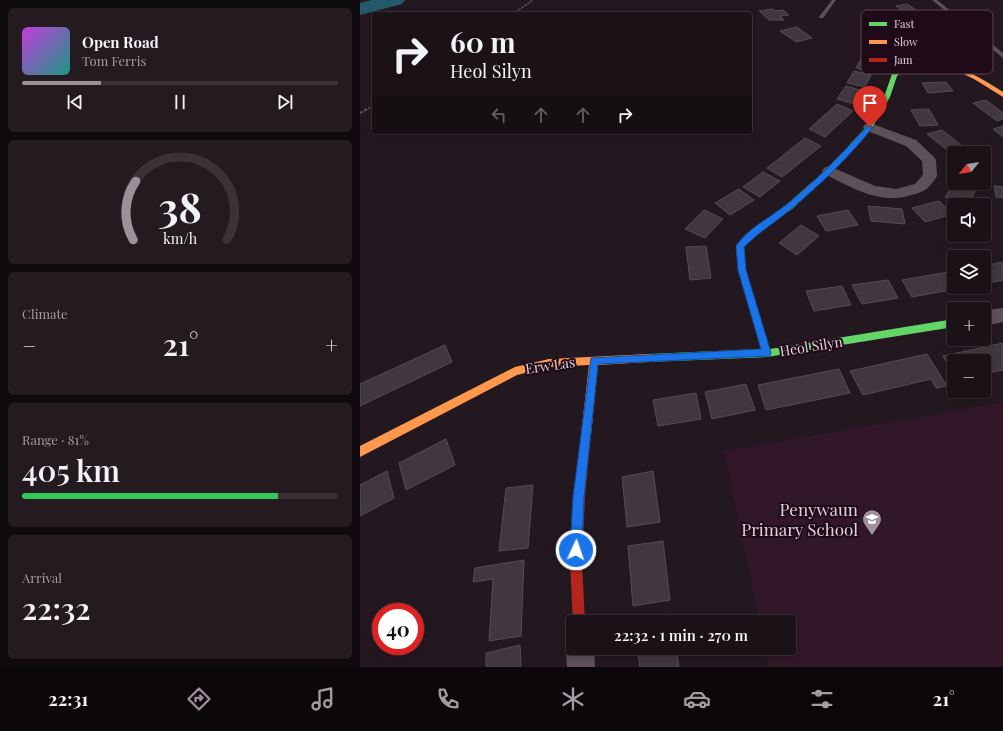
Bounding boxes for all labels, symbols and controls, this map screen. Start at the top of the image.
legend [861,10,993,74]
text: Fast [894,16,914,31]
text: 60 m [450,23,516,60]
icon: right [384,28,436,80]
text: Open Road [82,32,159,52]
text: Slow [894,34,918,49]
text: Tom Ferris [82,52,146,69]
text: Jam [893,52,913,67]
text: Heol Silyn [450,59,532,83]
pin [853,86,887,127]
icon: previous [64,91,86,113]
icon: pause [169,91,191,113]
icon: next [274,91,296,113]
icon: arrive [859,92,881,114]
icon: left [488,104,510,126]
icon: ahead [530,104,552,126]
icon: ahead [572,104,594,126]
icon: right [614,104,636,126]
north arrow [947,146,991,190]
map controls [947,146,991,398]
text: 38 [158,177,202,232]
button: sound [947,198,991,242]
text: km/h [163,228,198,247]
button: layers [947,250,991,294]
button: + [947,302,991,346]
text: Climate [22,305,68,322]
text: 21° [163,324,199,364]
text: − [22,330,36,360]
text: + [325,330,338,360]
street label: Heol Silyn [778,332,844,360]
street label: Erw Las [524,352,576,378]
button: − [947,354,991,398]
text: Range · 81% [22,431,89,448]
text: 405 km [22,450,120,490]
place label: Penywaun Primary School [741,498,858,540]
school or university icon: Penywaun Primary School [861,508,883,536]
position arrow [555,529,597,571]
text: Arrival [22,569,62,586]
text: 22:32 [22,588,91,628]
speed limit sign: 40 [372,603,424,655]
text: 22:32 · 1 min · 270 m [614,625,748,645]
icon: directions [185,685,213,713]
icon: music [309,685,337,713]
icon: phone [434,685,462,713]
icon: climate [559,685,587,713]
icon: car [683,685,711,713]
icon: filters [808,685,836,713]
text: 22:31 [48,687,88,711]
text: 21° [933,687,955,711]

